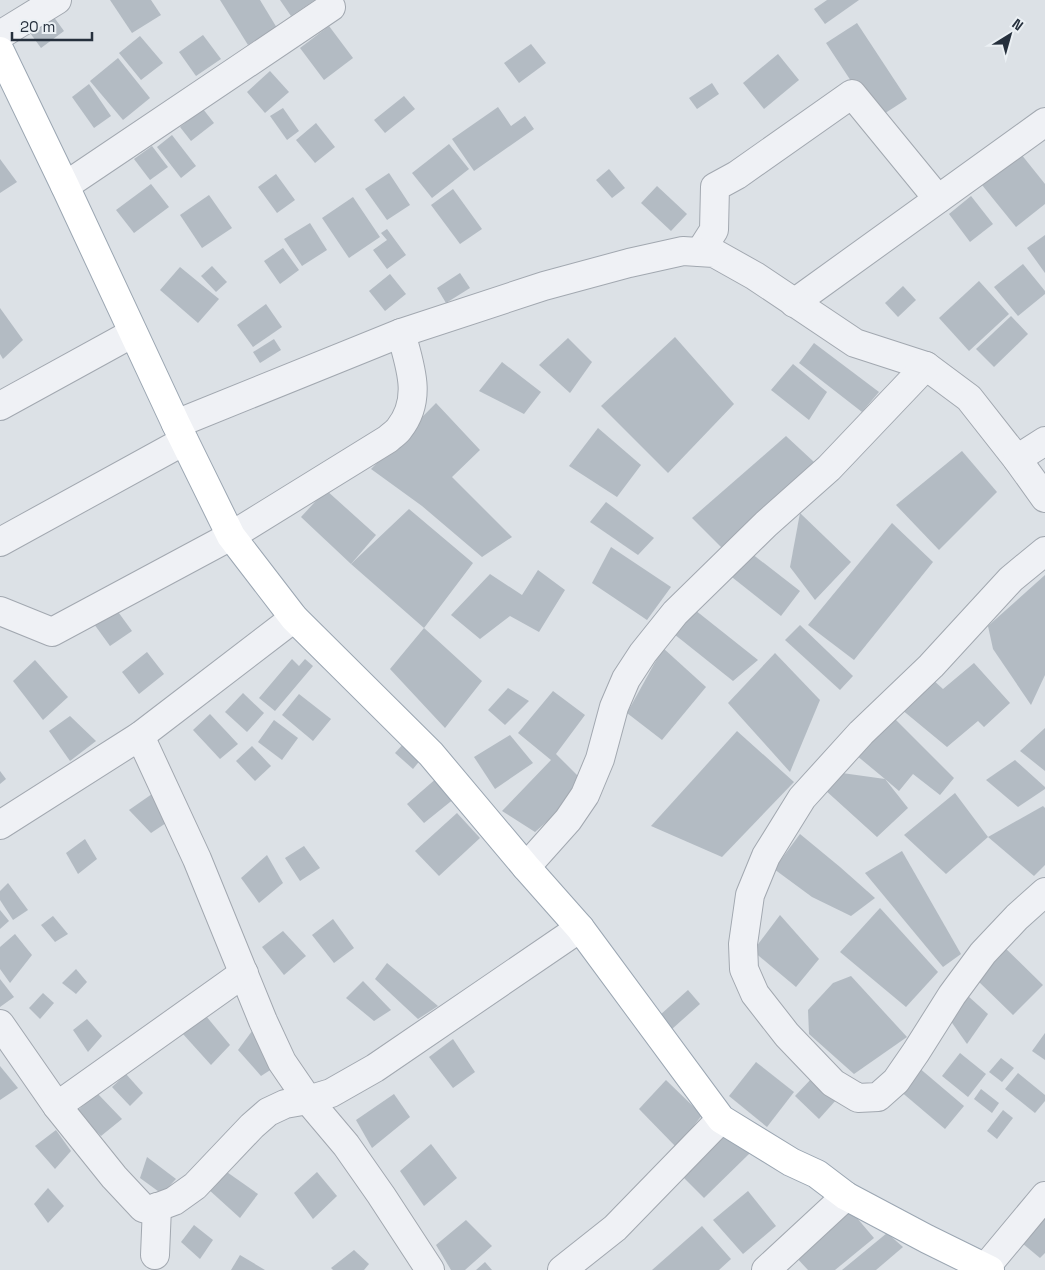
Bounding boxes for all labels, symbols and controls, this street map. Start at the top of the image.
scale bar [12,10,92,42]
north arrow [985,10,1035,60]
text: N [1009,15,1027,35]
text: 20 m [20,17,55,36]

